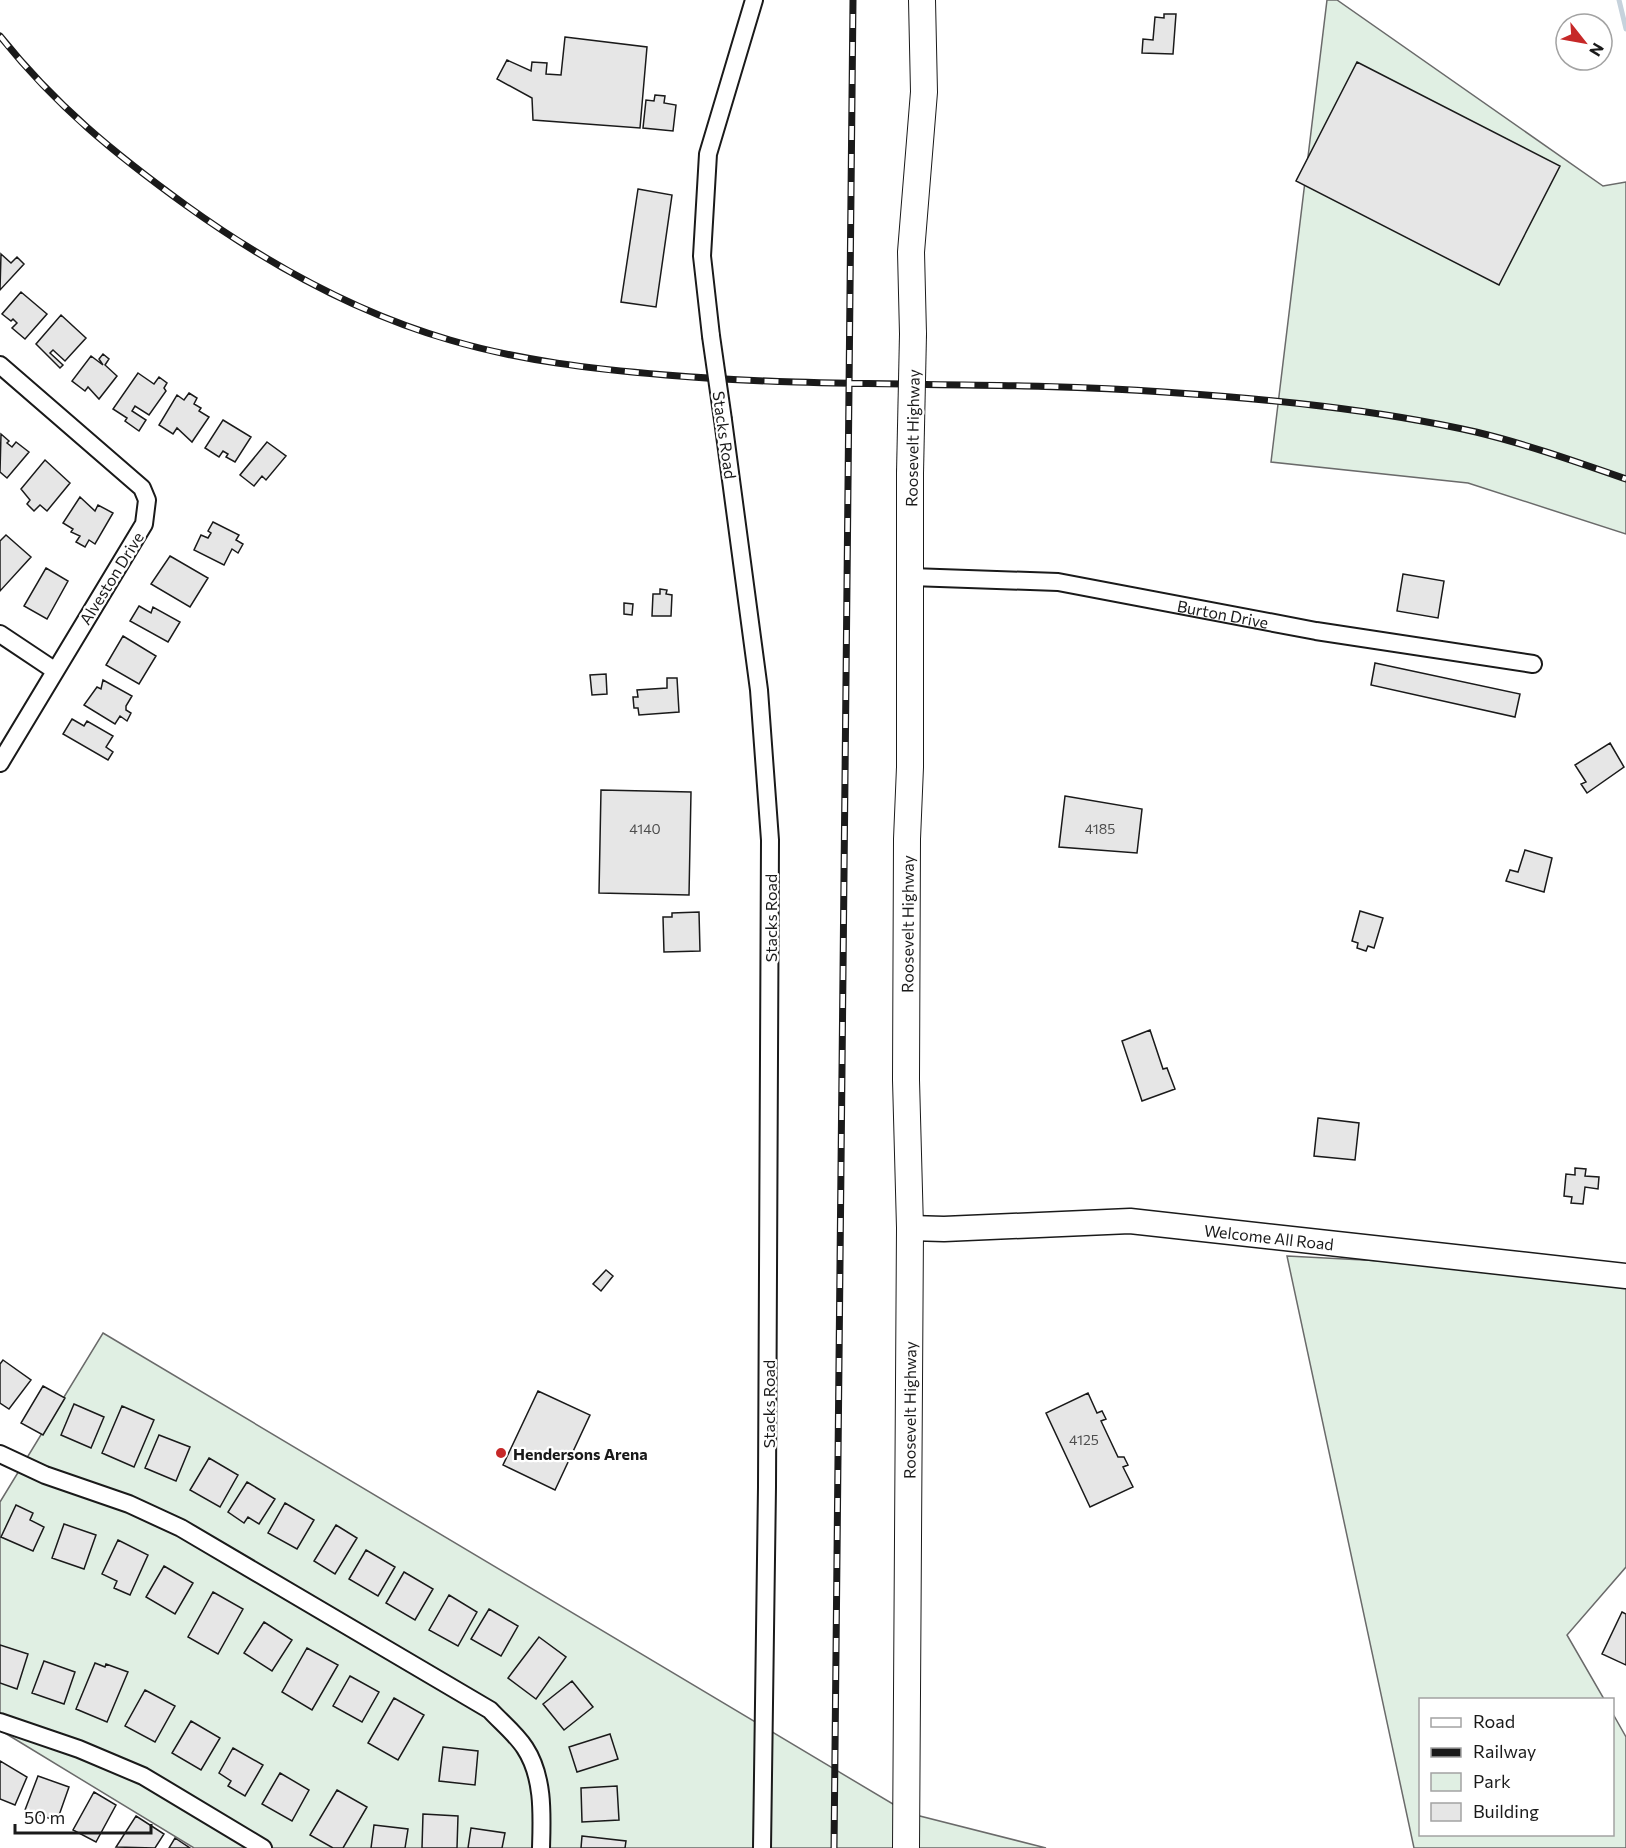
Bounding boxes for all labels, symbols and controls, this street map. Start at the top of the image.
north arrow [1554,12,1614,72]
text: N [1586,40,1609,60]
street label: Roosevelt Highway [901,369,923,507]
street label: Stacks Road [709,390,741,480]
street label: Alveston Drive [75,528,147,628]
street label: Burton Drive [1176,595,1270,631]
house number: 4140 [629,820,661,837]
house number: 4185 [1085,820,1115,837]
street label: Roosevelt Highway [897,855,916,993]
street label: Stacks Road [761,874,780,962]
street label: Welcome All Road [1203,1220,1335,1253]
street label: Roosevelt Highway [899,1341,919,1479]
street label: Stacks Road [759,1360,778,1448]
house number: 4125 [1069,1431,1099,1448]
place label: Hendersons Arena [513,1444,648,1463]
marker: Hendersons Arena [494,1446,508,1460]
legend [1419,1698,1614,1836]
text: Road [1473,1710,1515,1732]
text: Railway [1473,1740,1536,1762]
text: Park [1473,1770,1511,1792]
scale bar [15,1797,152,1835]
text: Building [1473,1800,1539,1822]
text: 50 m [24,1806,65,1828]

